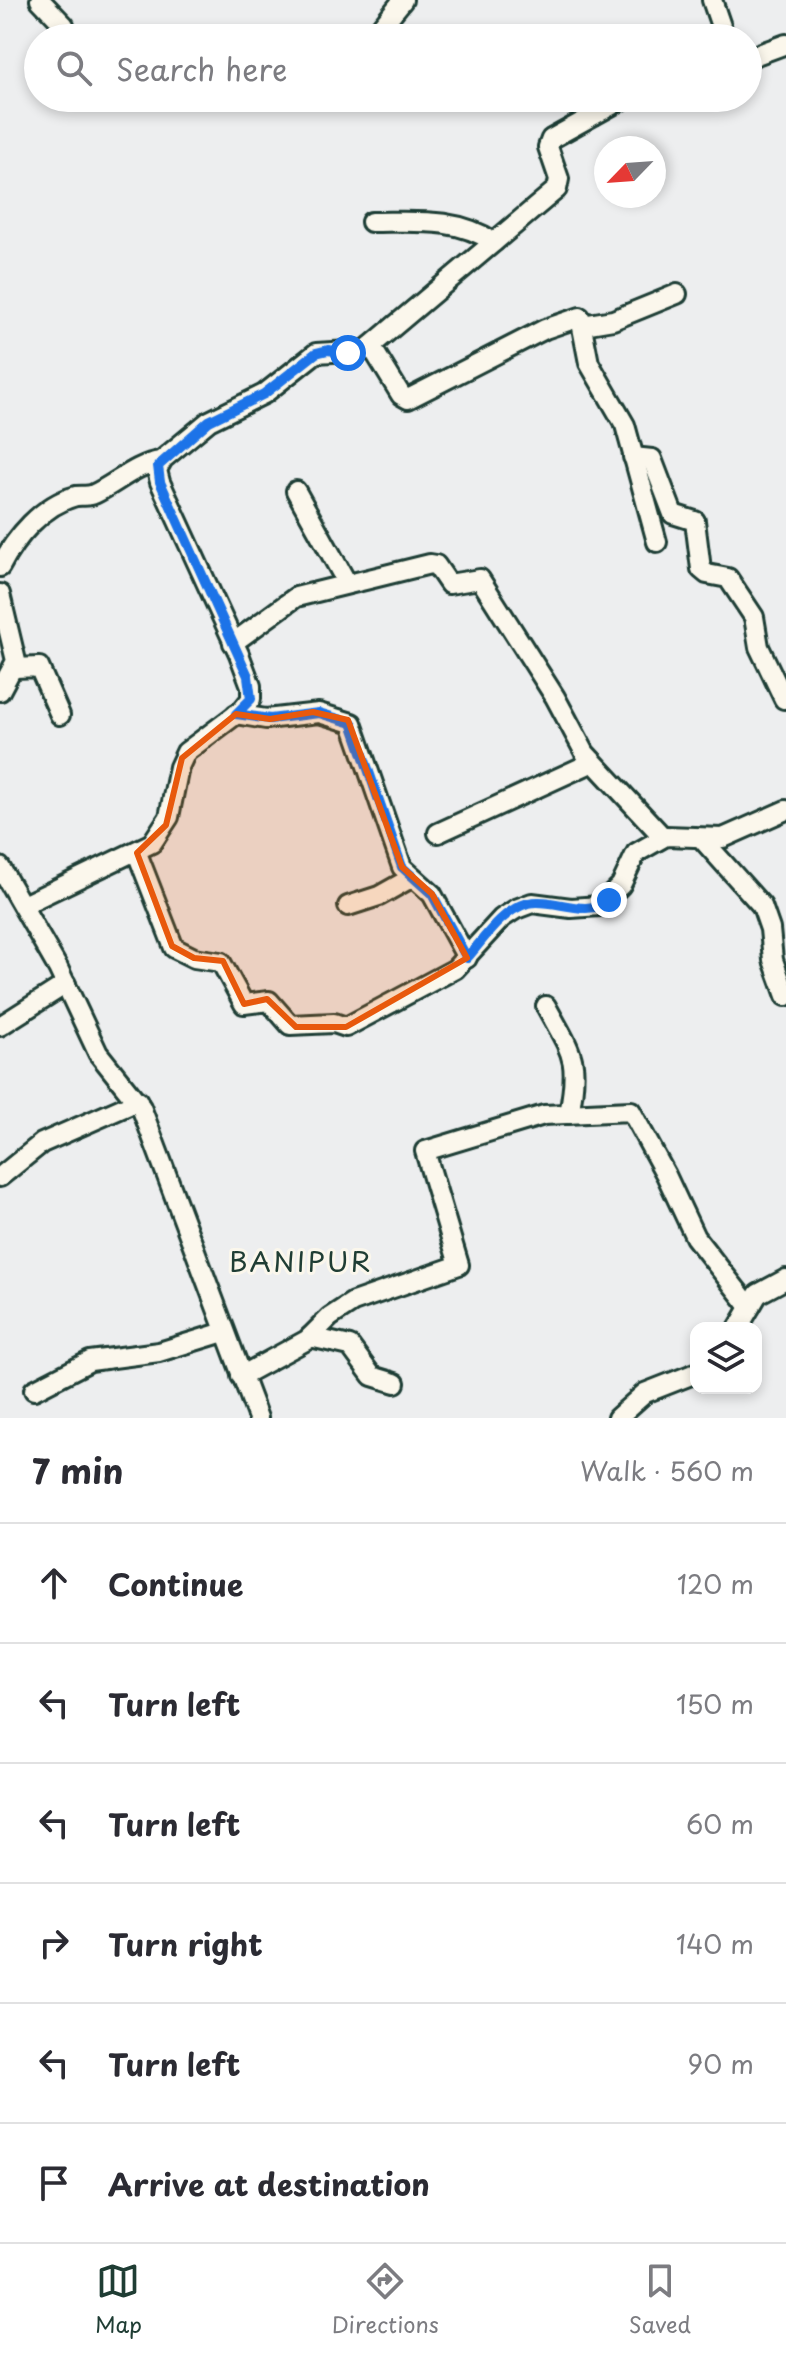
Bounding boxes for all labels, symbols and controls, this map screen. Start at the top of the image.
search box [24,24,762,112]
icon: search [52,46,96,90]
text: Search here [116,46,288,91]
north arrow [594,136,666,208]
route start [330,335,366,371]
route end [591,882,627,918]
district label: BANIPUR [229,1239,373,1282]
map controls [690,1322,762,1394]
button: layers [690,1322,762,1394]
text: 7 min [32,1444,123,1496]
text: Walk · 560 m [580,1451,754,1490]
icon: ahead [32,1561,76,1605]
text: Continue [108,1561,243,1606]
text: 120 m [677,1564,754,1603]
icon: left [32,1681,76,1725]
text: Turn left [108,1681,240,1726]
text: 150 m [676,1684,754,1723]
icon: left [32,1801,76,1845]
text: Turn left [108,1801,240,1846]
text: 60 m [686,1804,754,1843]
icon: right [32,1921,76,1965]
text: Turn right [108,1921,263,1966]
text: 140 m [676,1924,754,1963]
icon: left [32,2041,76,2085]
text: Turn left [108,2041,240,2086]
text: 90 m [687,2044,754,2083]
icon: arrive [32,2161,76,2205]
text: Arrive at destination [108,2161,430,2206]
tab: Map [95,2259,142,2340]
tab: Directions [332,2259,439,2340]
tab: Saved [629,2259,691,2340]

